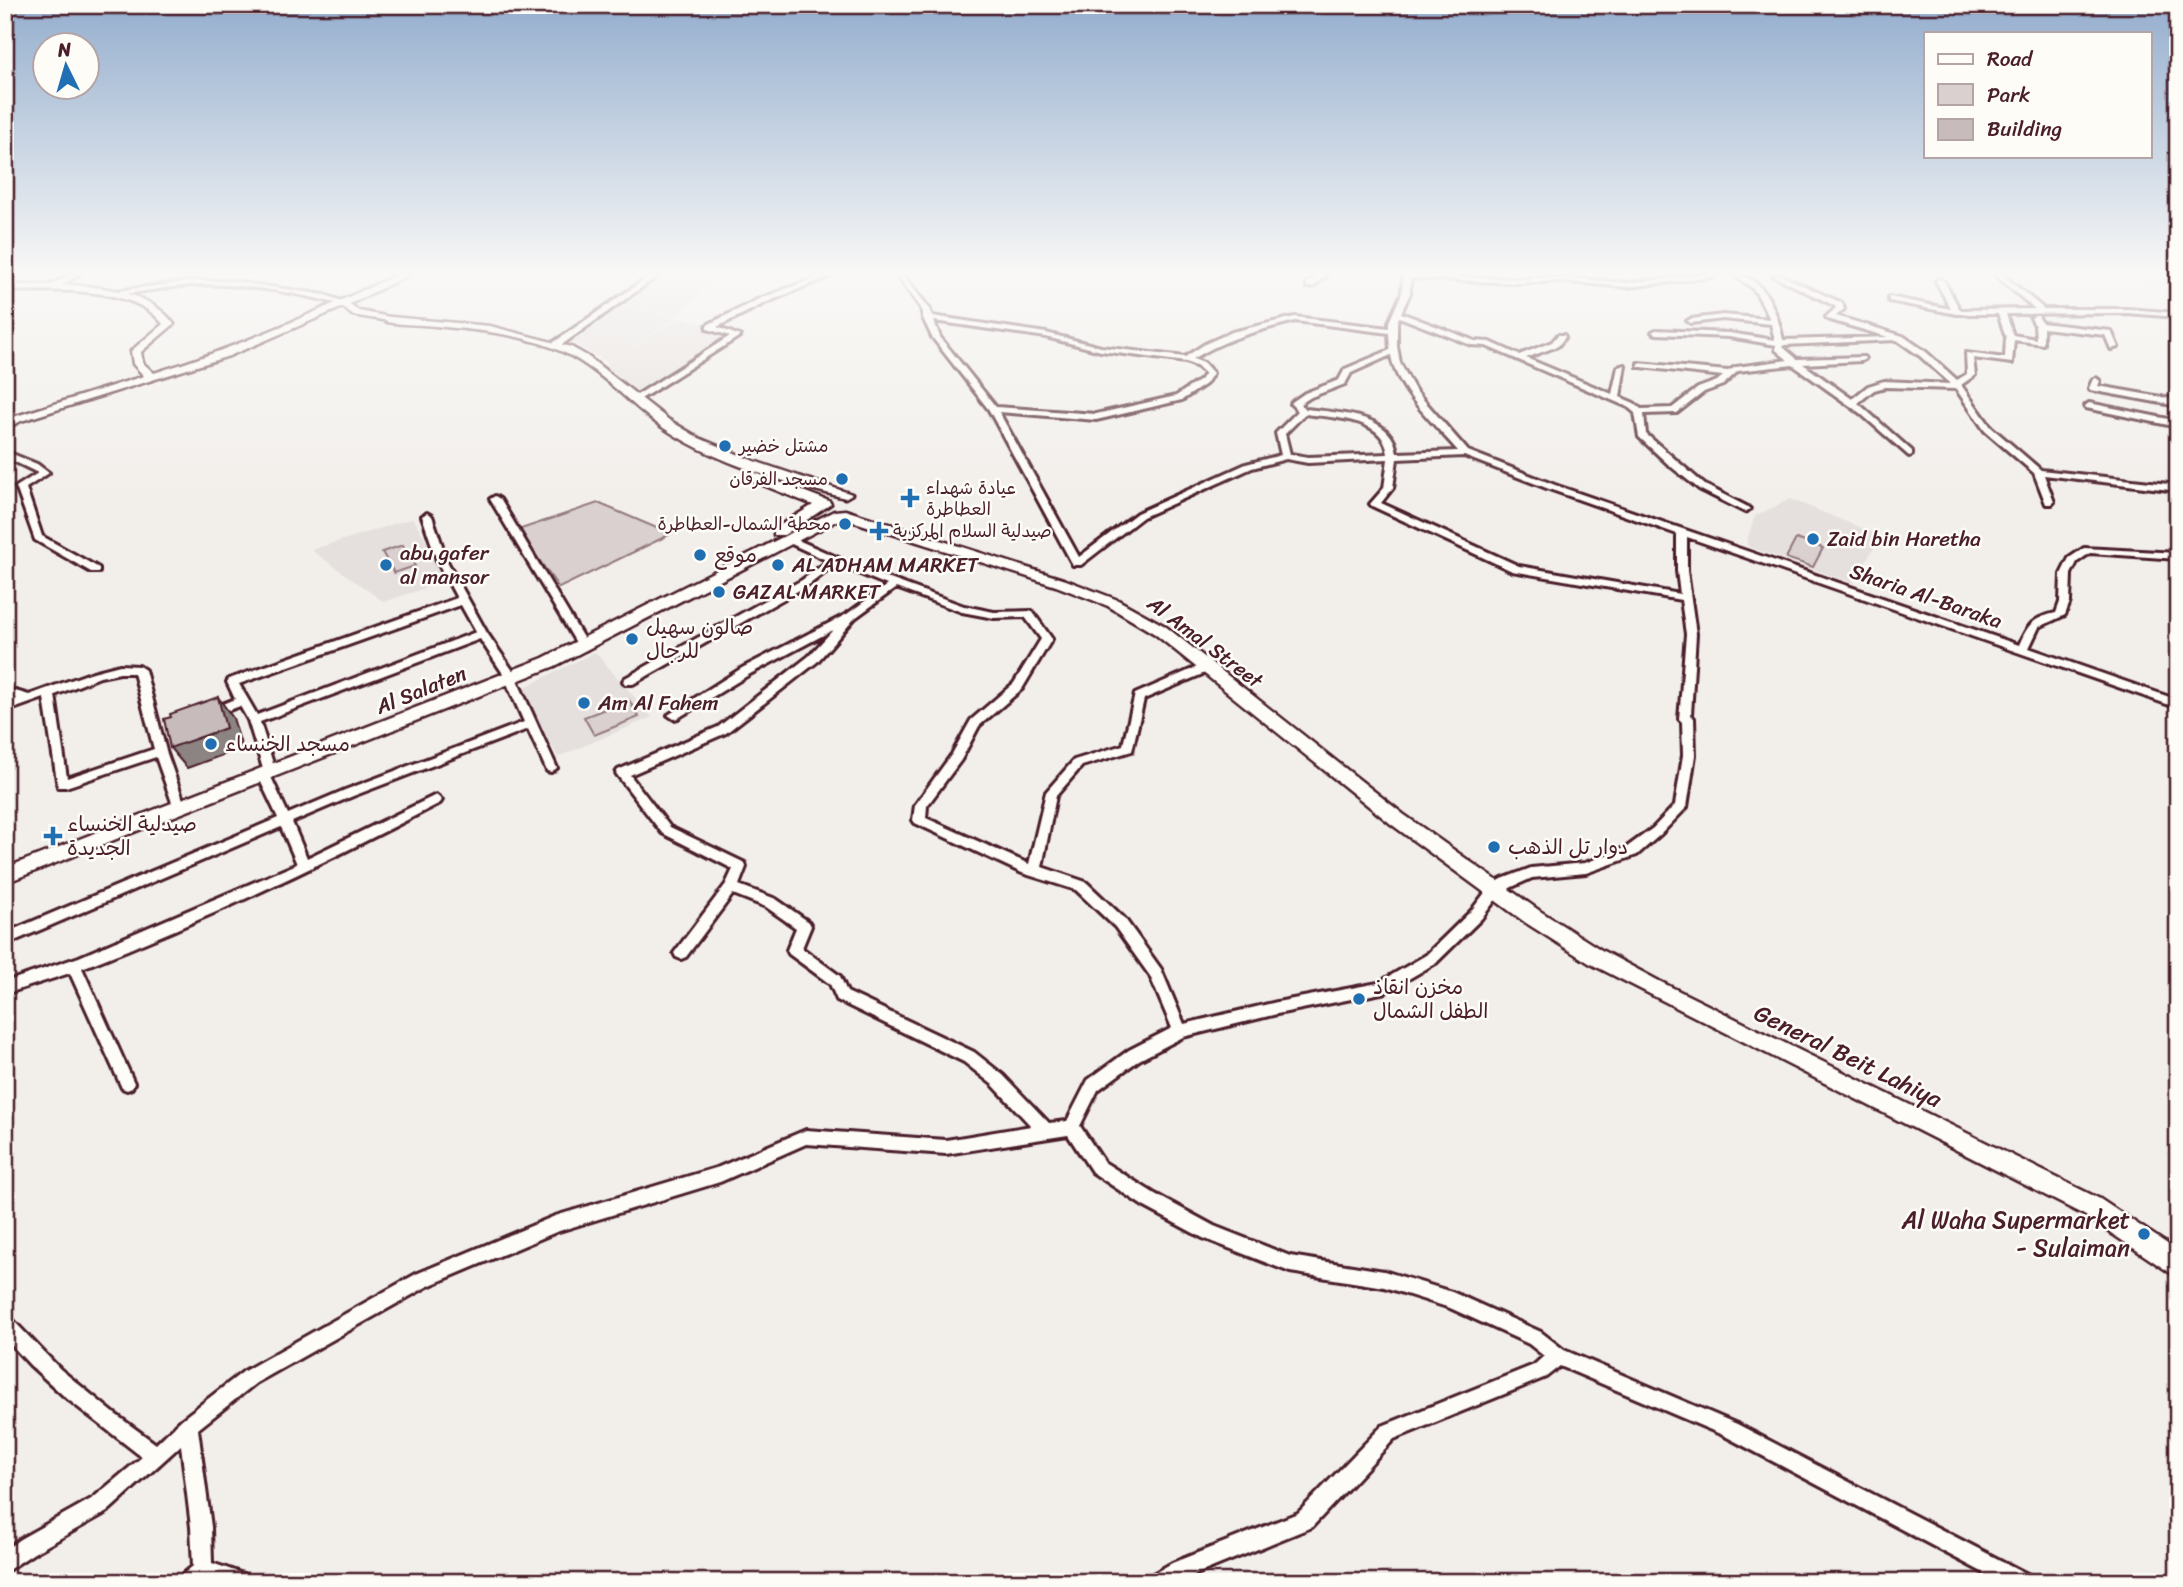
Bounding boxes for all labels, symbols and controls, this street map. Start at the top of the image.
north arrow [32,32,102,102]
text: N [56,32,73,67]
legend [1924,32,2152,158]
text: Road [1987,40,2034,78]
text: Park [1987,76,2030,114]
text: Building [1987,110,2063,148]
place label: مشتل خضير [737,430,829,462]
marker: مشتل خضير [717,438,733,454]
place label: مسجد الفرقان [729,463,828,495]
marker: مسجد الفرقان [834,471,850,487]
place label: عيادة شهداء العطاطرة [926,472,1016,525]
marker: عيادة شهداء العطاطرة [900,488,920,508]
place label: محطة الشمال-العطاطرة [657,508,831,540]
place label: صيدلية السلام المركزية [893,515,1052,547]
marker: محطة الشمال-العطاطرة [837,516,853,532]
place label: Zaid bin Haretha [1827,520,1981,558]
marker: صيدلية السلام المركزية [871,523,887,539]
marker: Zaid bin Haretha [1805,531,1821,547]
place label: abu gafer al mansor [400,534,490,596]
place label: موقع [714,536,757,574]
place label: AL ADHAM MARKET [791,546,980,584]
marker: موقع [692,547,708,563]
street label: Sharia Al-Baraka [1845,552,2008,640]
marker: abu gafer al mansor [378,557,394,573]
marker: AL ADHAM MARKET [770,557,786,573]
place label: GAZAL MARKET [733,573,882,611]
marker: GAZAL MARKET [711,584,727,600]
street label: Al Amal Street [1138,585,1273,699]
place label: صالون سهيل للرجال [646,608,753,670]
marker: صالون سهيل للرجال [624,631,640,647]
street label: Al Salaten [369,655,472,726]
place label: Am Al Fahem [597,684,718,722]
marker: Am Al Fahem [576,695,592,711]
place label: مسجد الخنساء [225,725,350,763]
marker: مسجد الخنساء [203,736,219,752]
place label: صيدلية الخنساء الجديدة [67,805,197,867]
marker: صيدلية الخنساء الجديدة [45,828,61,844]
place label: دوار تل الذهب [1508,828,1628,866]
marker: دوار تل الذهب [1486,839,1502,855]
place label: مخزن انقاذ الطفل الشمال [1373,968,1488,1030]
marker: مخزن انقاذ الطفل الشمال [1351,991,1367,1007]
street label: General Beit Lahiya [1747,992,1950,1120]
place label: Al Waha Supermarket - Sulaiman [1901,1199,2130,1269]
marker: Al Waha Supermarket - Sulaiman [2136,1226,2152,1242]

